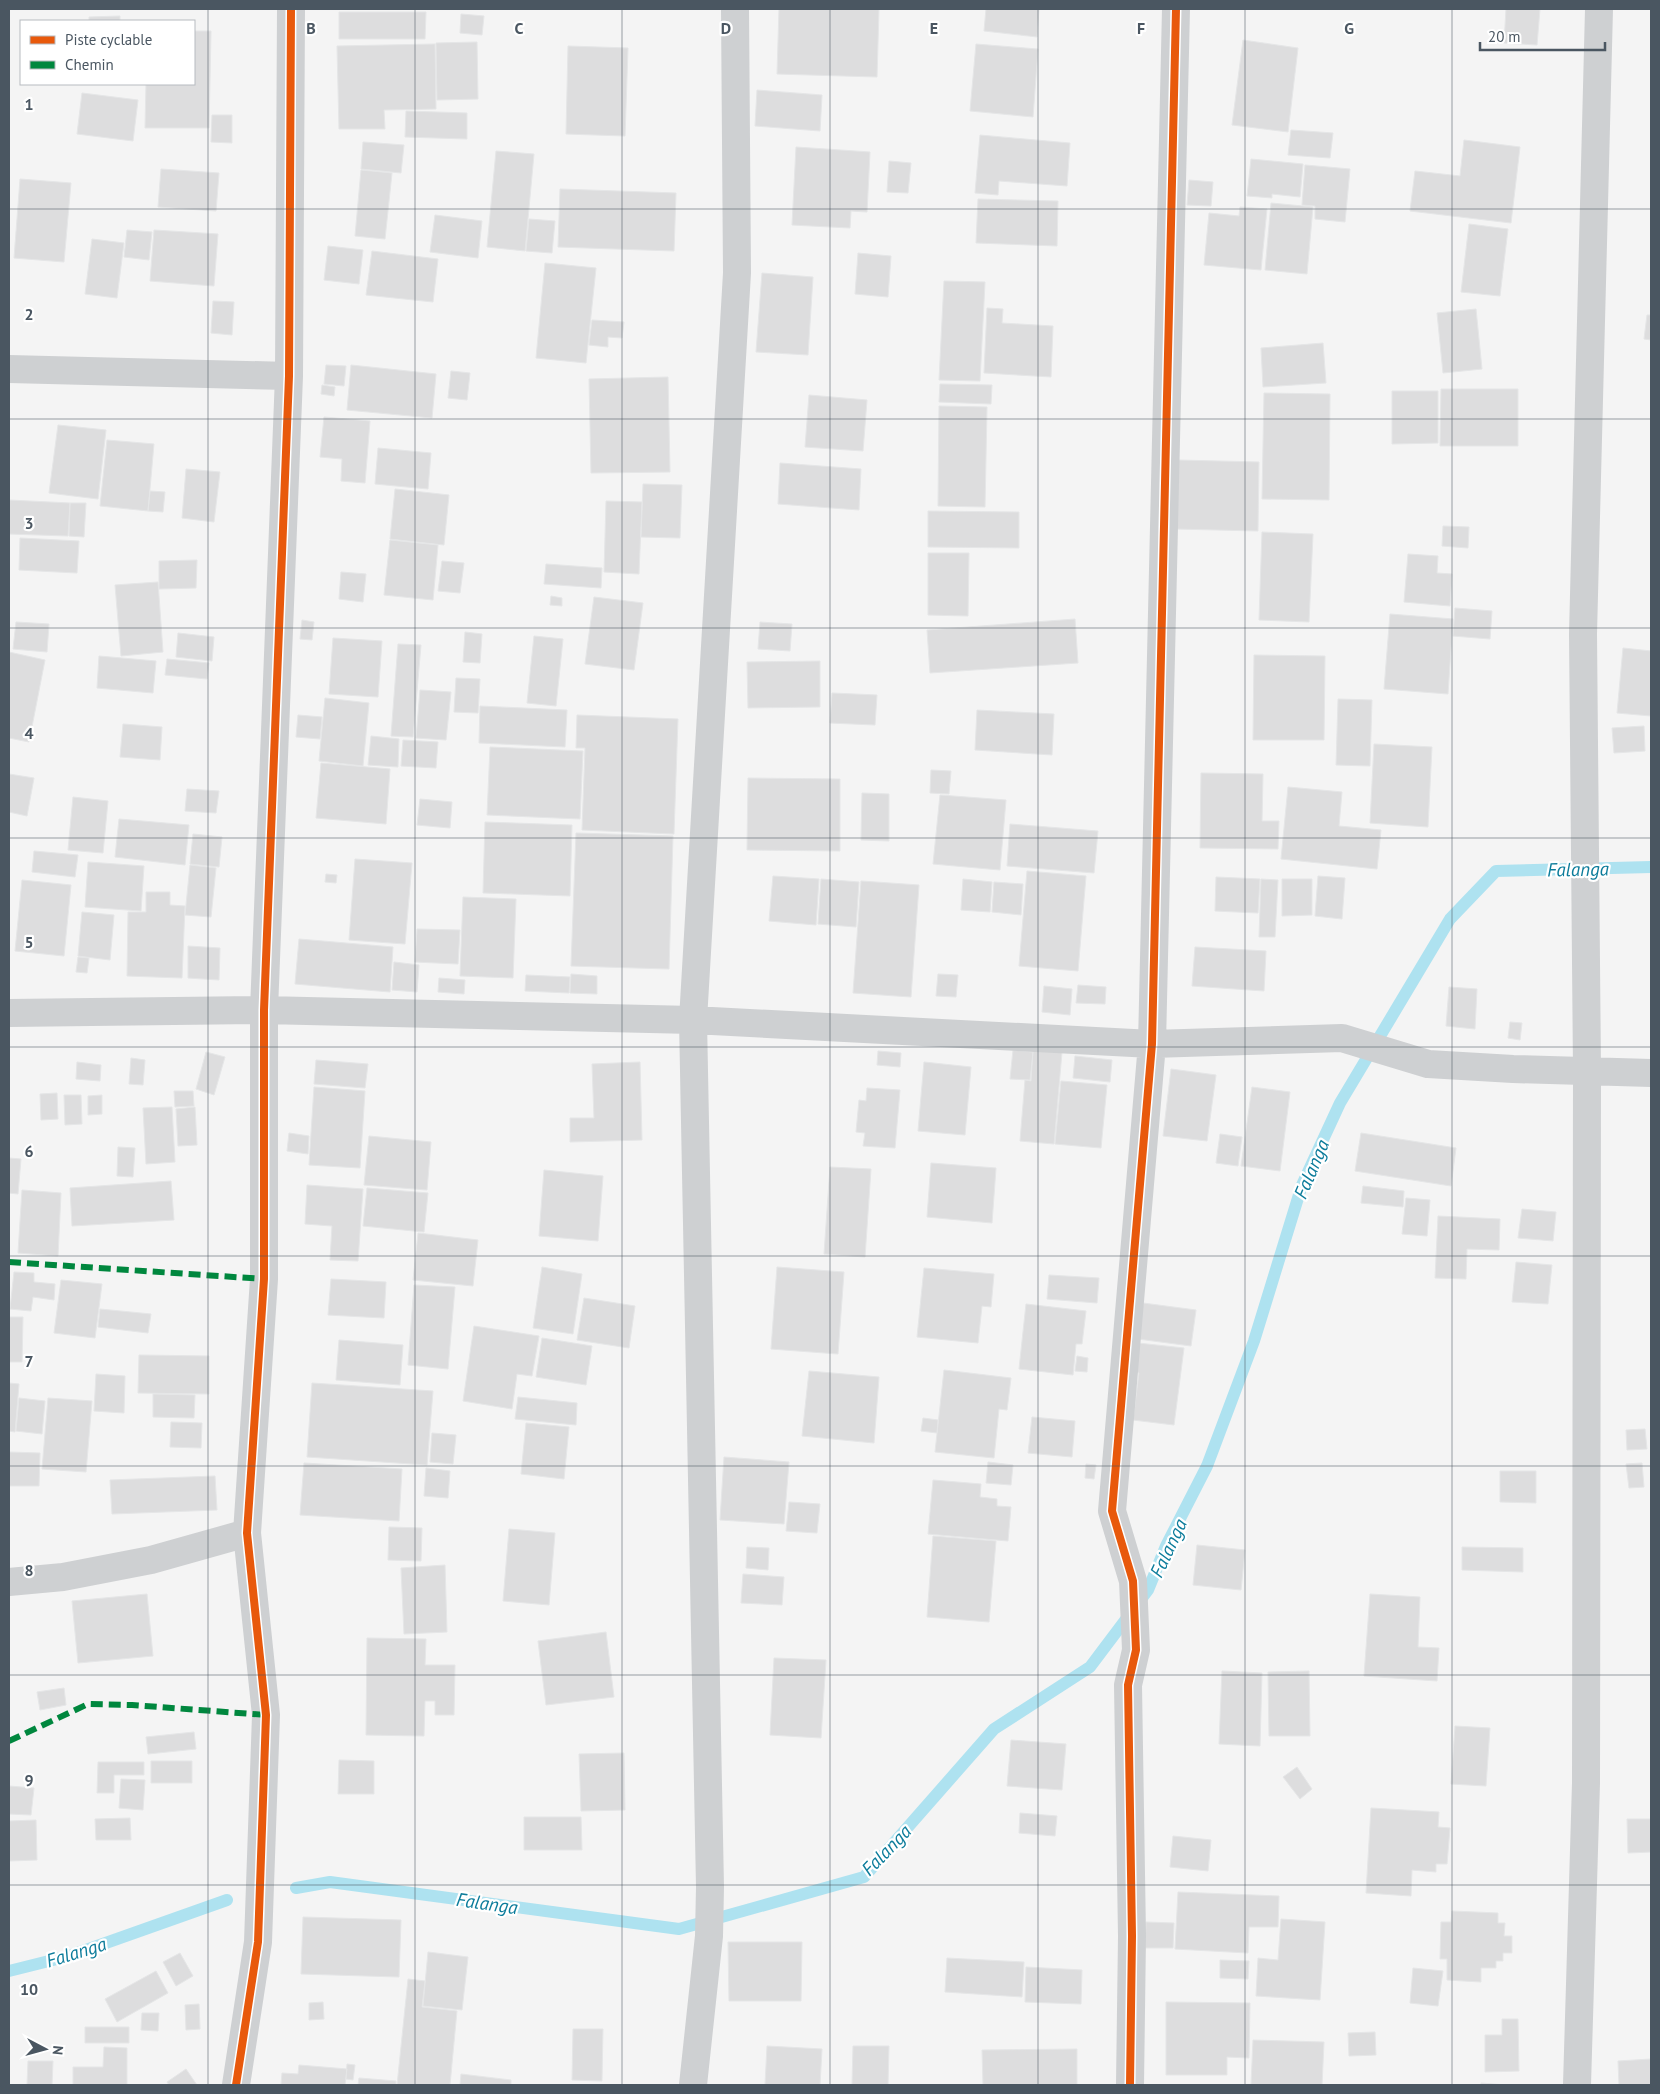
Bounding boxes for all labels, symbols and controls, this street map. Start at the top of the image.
text: B [306,18,316,38]
text: C [515,18,524,38]
text: D [721,18,731,38]
text: E [930,18,938,38]
text: F [1137,18,1145,38]
text: G [1344,18,1354,38]
legend [20,20,195,85]
scale bar [1480,20,1605,52]
text: 20 m [1488,27,1521,46]
text: Piste cyclable [65,30,152,49]
text: Chemin [65,55,114,74]
text: 1 [24,94,34,114]
text: 2 [24,304,34,324]
text: 3 [24,513,34,533]
text: 4 [24,723,34,743]
water label: Falanga [1547,856,1610,882]
text: 5 [24,932,34,952]
water label: Falanga [1288,1135,1334,1202]
text: 6 [24,1141,34,1161]
text: 7 [24,1351,34,1371]
water label: Falanga [1144,1514,1192,1581]
text: 8 [24,1560,34,1580]
text: 9 [24,1770,34,1790]
water label: Falanga [856,1819,917,1881]
water label: Falanga [455,1887,520,1919]
water label: Falanga [43,1931,110,1973]
text: 10 [20,1979,38,1999]
north arrow [20,2024,70,2074]
text: N [48,2045,67,2056]

